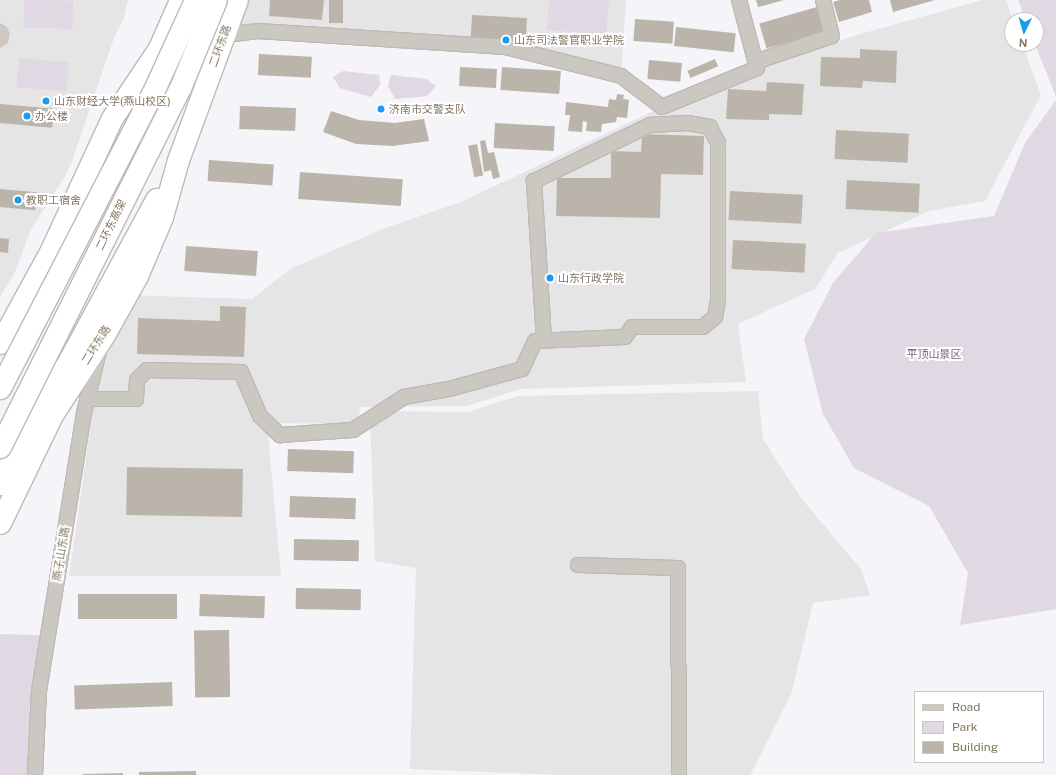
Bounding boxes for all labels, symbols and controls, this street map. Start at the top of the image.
north arrow [1004,12,1044,52]
street label: 二环东路 [206,23,234,69]
place label: 山东司法警官职业学院 [514,33,624,47]
marker: 山东司法警官职业学院 [501,35,511,45]
text: N [1018,37,1028,49]
place label: 山东财经大学(燕山校区) [54,94,171,108]
marker: 山东财经大学(燕山校区) [41,96,51,106]
place label: 济南市交警支队 [389,102,466,116]
marker: 济南市交警支队 [376,104,386,114]
place label: 办公楼 [35,109,68,123]
marker: 办公楼 [22,111,32,121]
place label: 教职工宿舍 [26,193,81,207]
marker: 教职工宿舍 [13,195,23,205]
street label: 二环东高架 [93,197,129,253]
place label: 山东行政学院 [558,271,624,285]
marker: 山东行政学院 [545,273,555,283]
street label: 二环东路 [79,323,113,367]
park label: 平顶山景区 [907,347,961,361]
street label: 燕子山东路 [50,526,72,582]
legend [914,691,1044,763]
text: Road [952,700,980,714]
text: Park [952,720,978,734]
text: Building [952,740,998,754]

